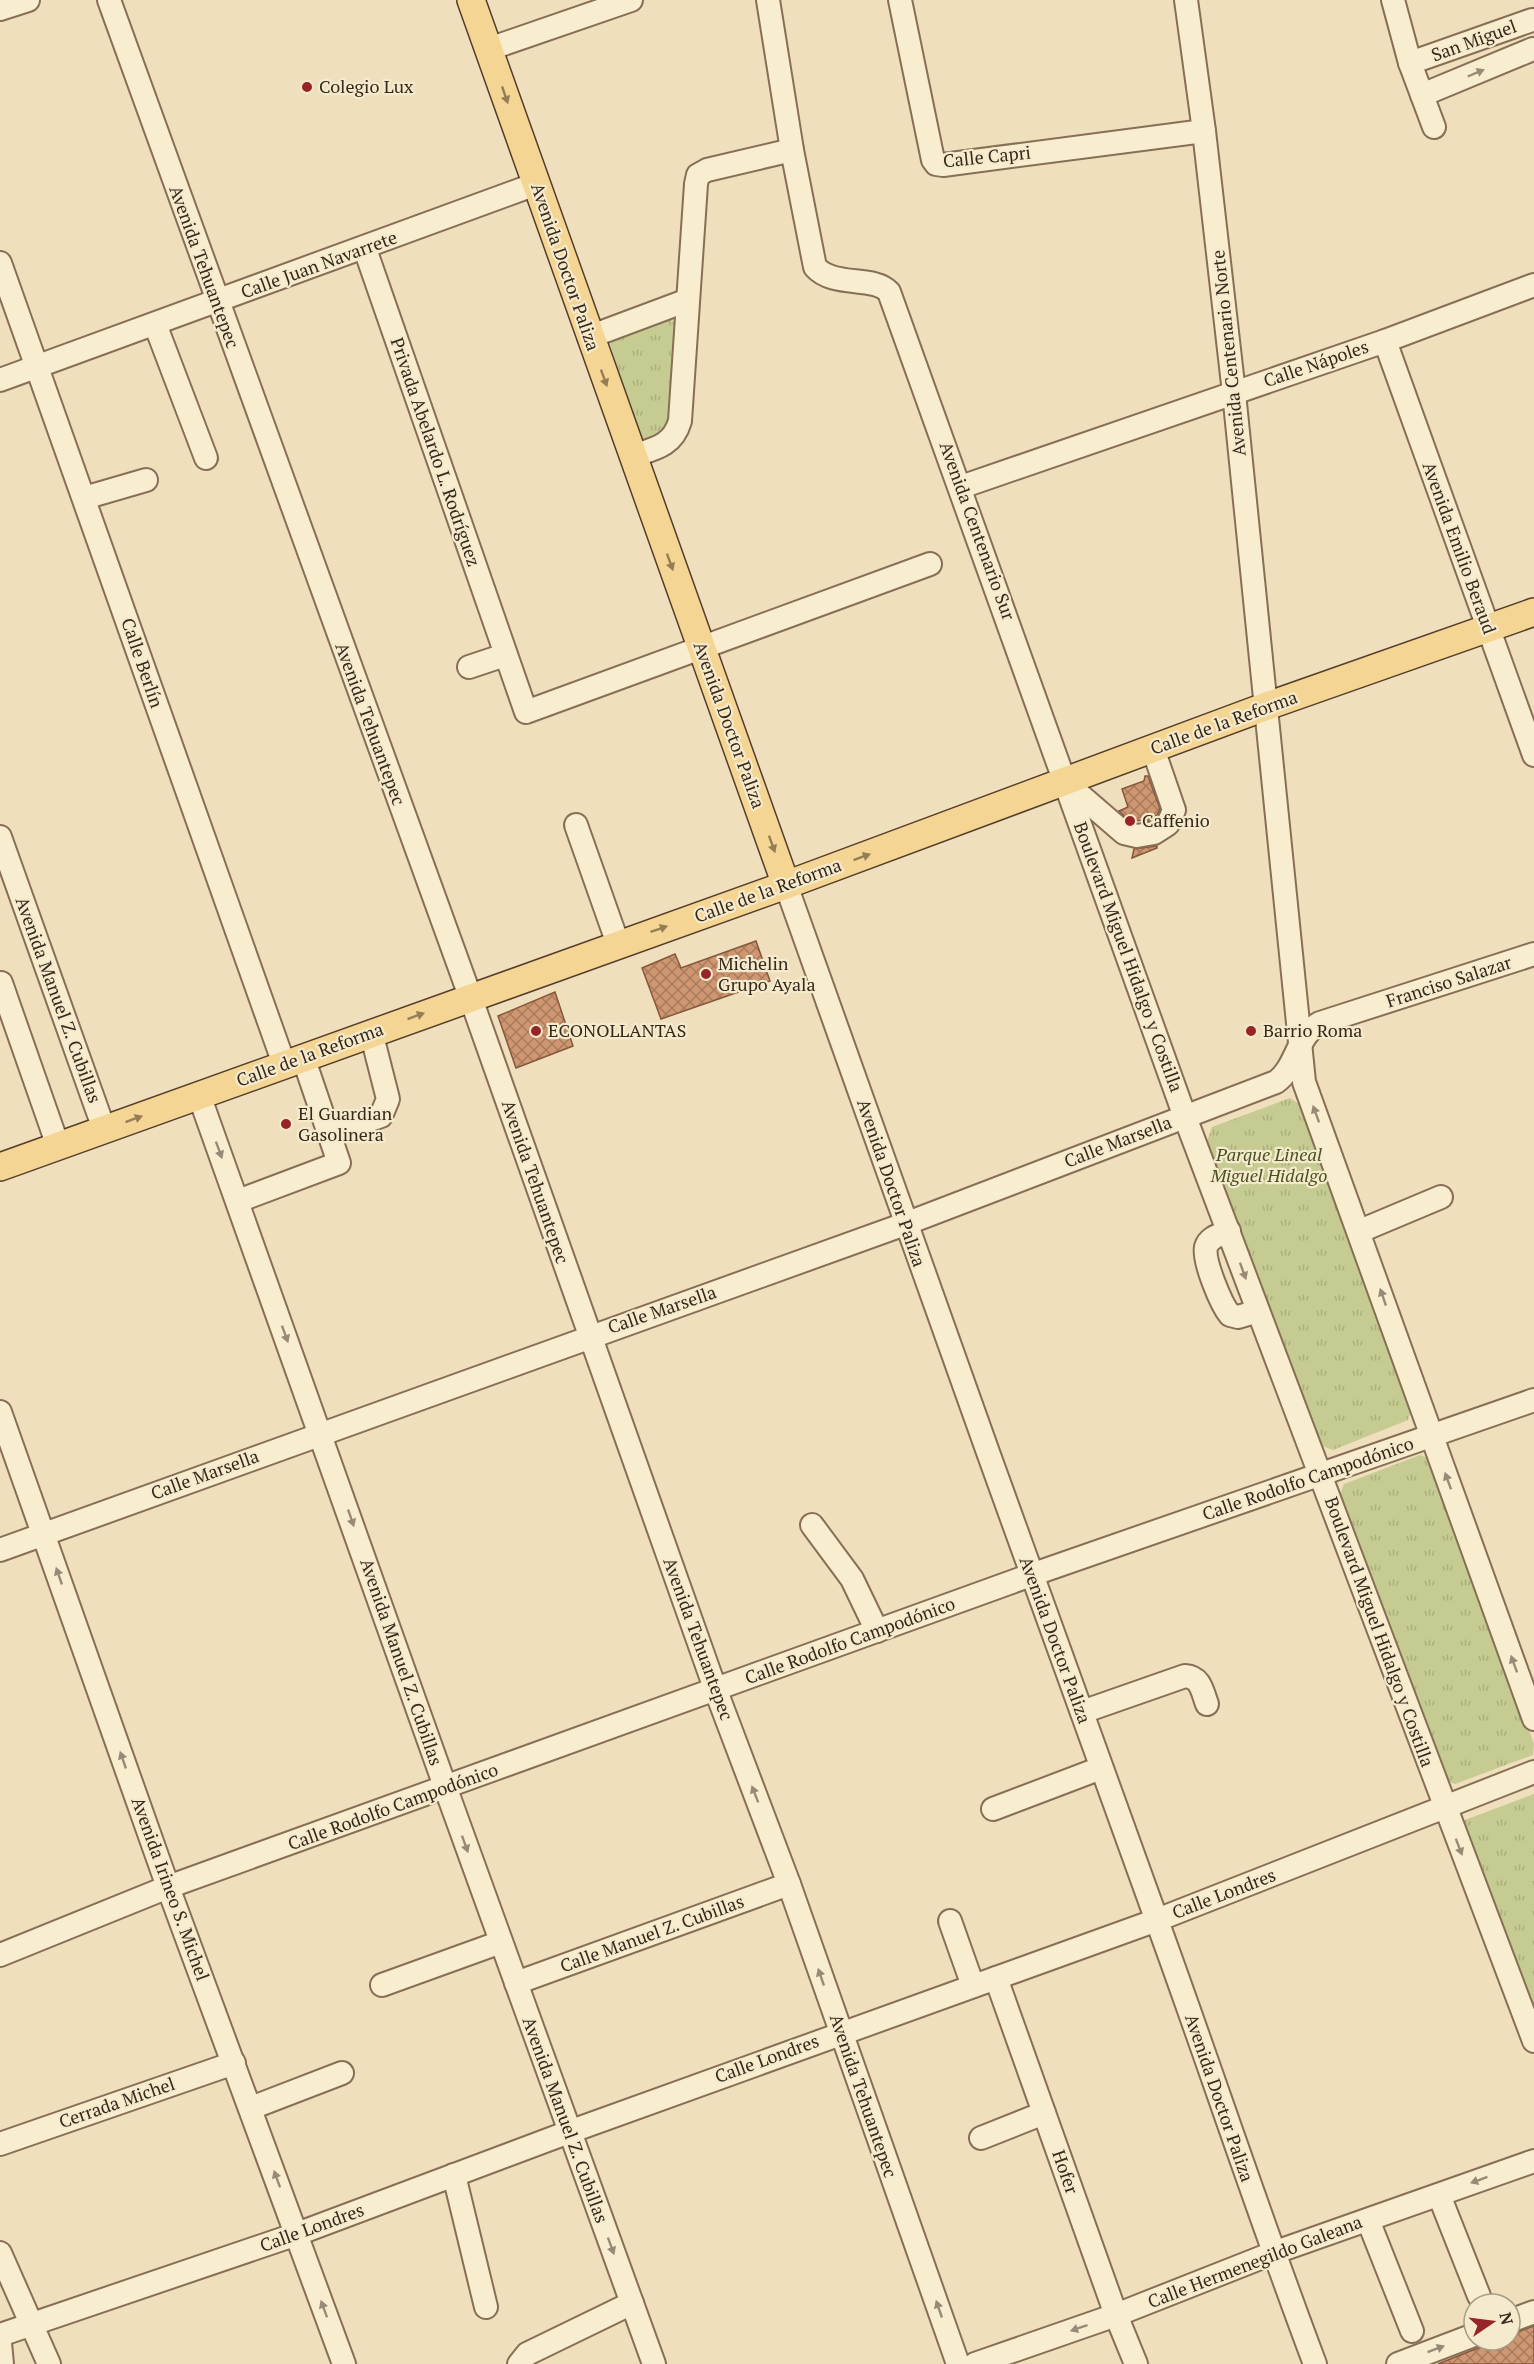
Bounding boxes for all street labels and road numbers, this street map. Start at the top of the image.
street label: San Miguel [1428,14,1520,67]
street label: Calle Capri [942,139,1032,173]
street label: Avenida Doctor Paliza [526,180,606,354]
street label: Avenida Tehuantepec [164,182,246,351]
street label: Calle Juan Navarrete [237,225,400,303]
street label: Avenida Centenario Norte [1205,249,1251,457]
street label: Privada Abelardo L. Rodríguez [385,334,486,569]
street label: Calle Nápoles [1260,334,1371,392]
street label: Avenida Centenario Sur [934,438,1021,623]
street label: Avenida Emilio Beraud [1418,458,1502,637]
street label: Calle Berlín [116,615,170,711]
street label: Avenida Doctor Paliza [689,638,771,811]
street label: Avenida Tehuantepec [330,639,412,808]
street label: Calle de la Reforma [1147,684,1300,760]
street label: Boulevard Miguel Hidalgo y Costilla [1069,818,1189,1095]
street label: Calle de la Reforma [691,852,844,928]
street label: Avenida Manuel Z. Cubillas [10,893,107,1106]
street label: Franciso Salazar [1383,949,1515,1013]
street label: Calle de la Reforma [233,1016,386,1092]
street label: Avenida Doctor Paliza [852,1096,932,1270]
street label: Avenida Tehuantepec [497,1097,575,1267]
street label: Calle Marsella [1060,1110,1175,1173]
street label: Calle Marsella [604,1279,719,1339]
street label: Calle Rodolfo Campodónico [1199,1431,1417,1526]
street label: Calle Marsella [147,1443,262,1505]
street label: Boulevard Miguel Hidalgo y Costilla [1320,1493,1440,1770]
street label: Avenida Doctor Paliza [1015,1553,1097,1726]
street label: Avenida Tehuantepec [658,1554,740,1723]
street label: Avenida Manuel Z. Cubillas [355,1555,449,1768]
street label: Calle Rodolfo Campodónico [741,1591,958,1689]
street label: Calle Rodolfo Campodónico [284,1757,501,1855]
street label: Avenida Irineo S. Michel [126,1793,215,1984]
street label: Calle Londres [1168,1862,1279,1924]
street label: Calle Manuel Z. Cubillas [556,1889,747,1978]
street label: Avenida Tehuantepec [825,2011,903,2181]
street label: Avenida Doctor Paliza [1180,2011,1260,2185]
street label: Avenida Manuel Z. Cubillas [517,2013,614,2226]
street label: Calle Londres [711,2028,822,2088]
street label: Cerrada Michel [56,2071,178,2133]
street label: Hofer [1047,2147,1085,2197]
street label: Calle Londres [256,2197,367,2257]
street label: Calle Hermenegildo Galeana [1144,2209,1365,2313]

